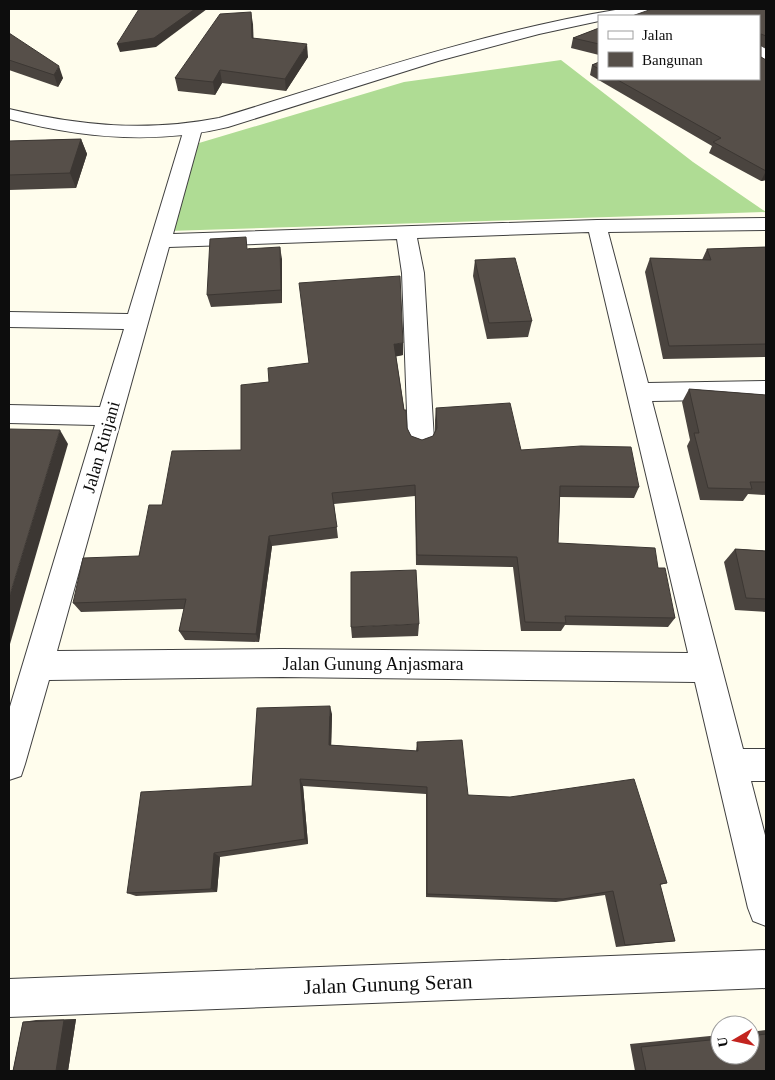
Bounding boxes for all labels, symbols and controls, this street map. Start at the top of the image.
legend [598,15,760,80]
text: Jalan [642,27,673,43]
text: Bangunan [642,52,703,68]
street label: Jalan Rinjani [78,399,124,495]
street label: Jalan Gunung Anjasmara [283,654,463,674]
street label: Jalan Gunung Seran [303,969,473,999]
north arrow [710,1015,760,1065]
text: U [714,1036,731,1048]

